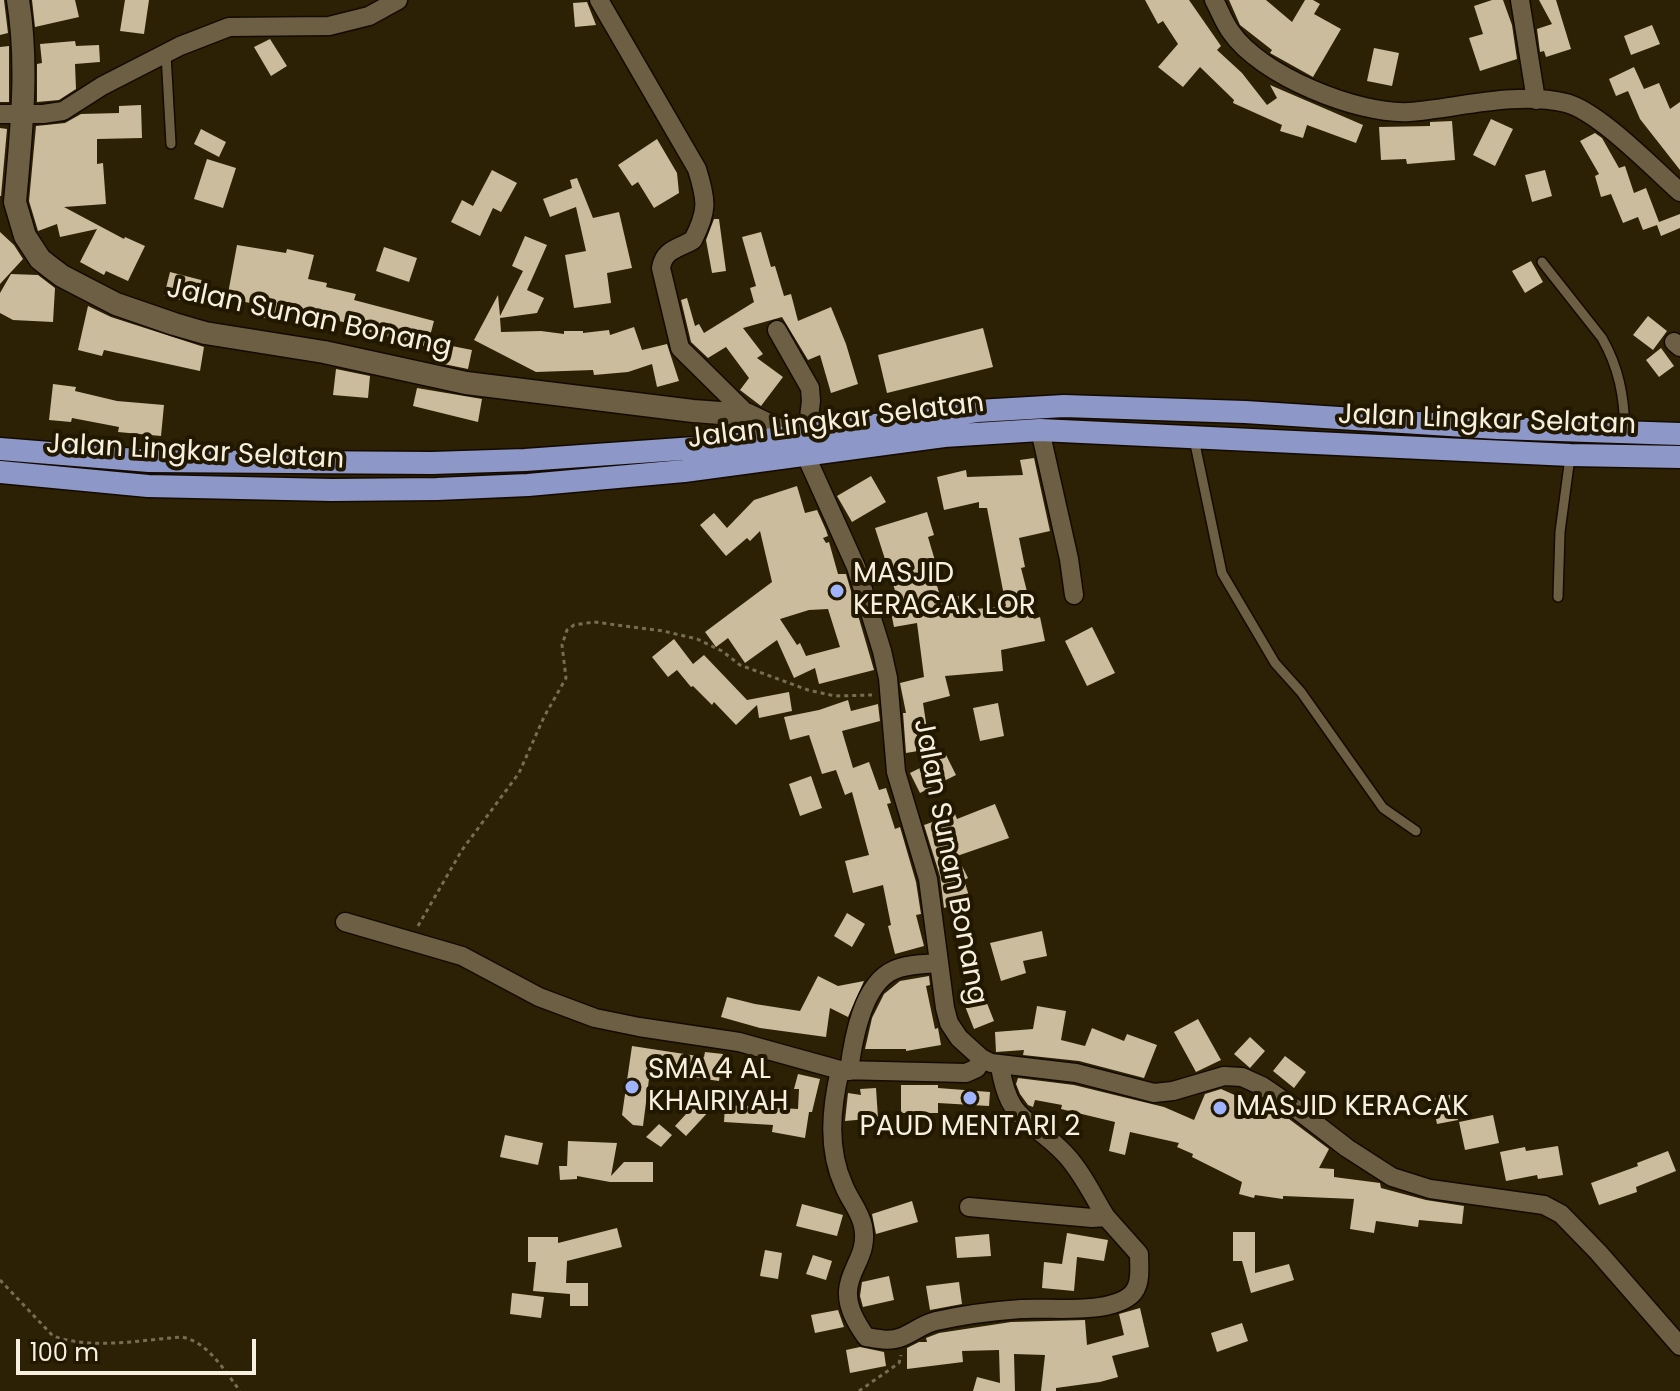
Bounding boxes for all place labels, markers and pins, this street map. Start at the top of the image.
place label: MASJID KERACAK LOR [853,558,1036,624]
marker: MASJID KERACAK LOR [828,582,846,600]
place label: SMA 4 AL KHAIRIYAH [648,1054,788,1120]
marker: SMA 4 AL KHAIRIYAH [623,1078,641,1096]
marker: PAUD MENTARI 2 [961,1089,979,1107]
place label: MASJID KERACAK [1236,1091,1469,1125]
marker: MASJID KERACAK [1211,1099,1229,1117]
place label: PAUD MENTARI 2 [860,1111,1080,1145]

